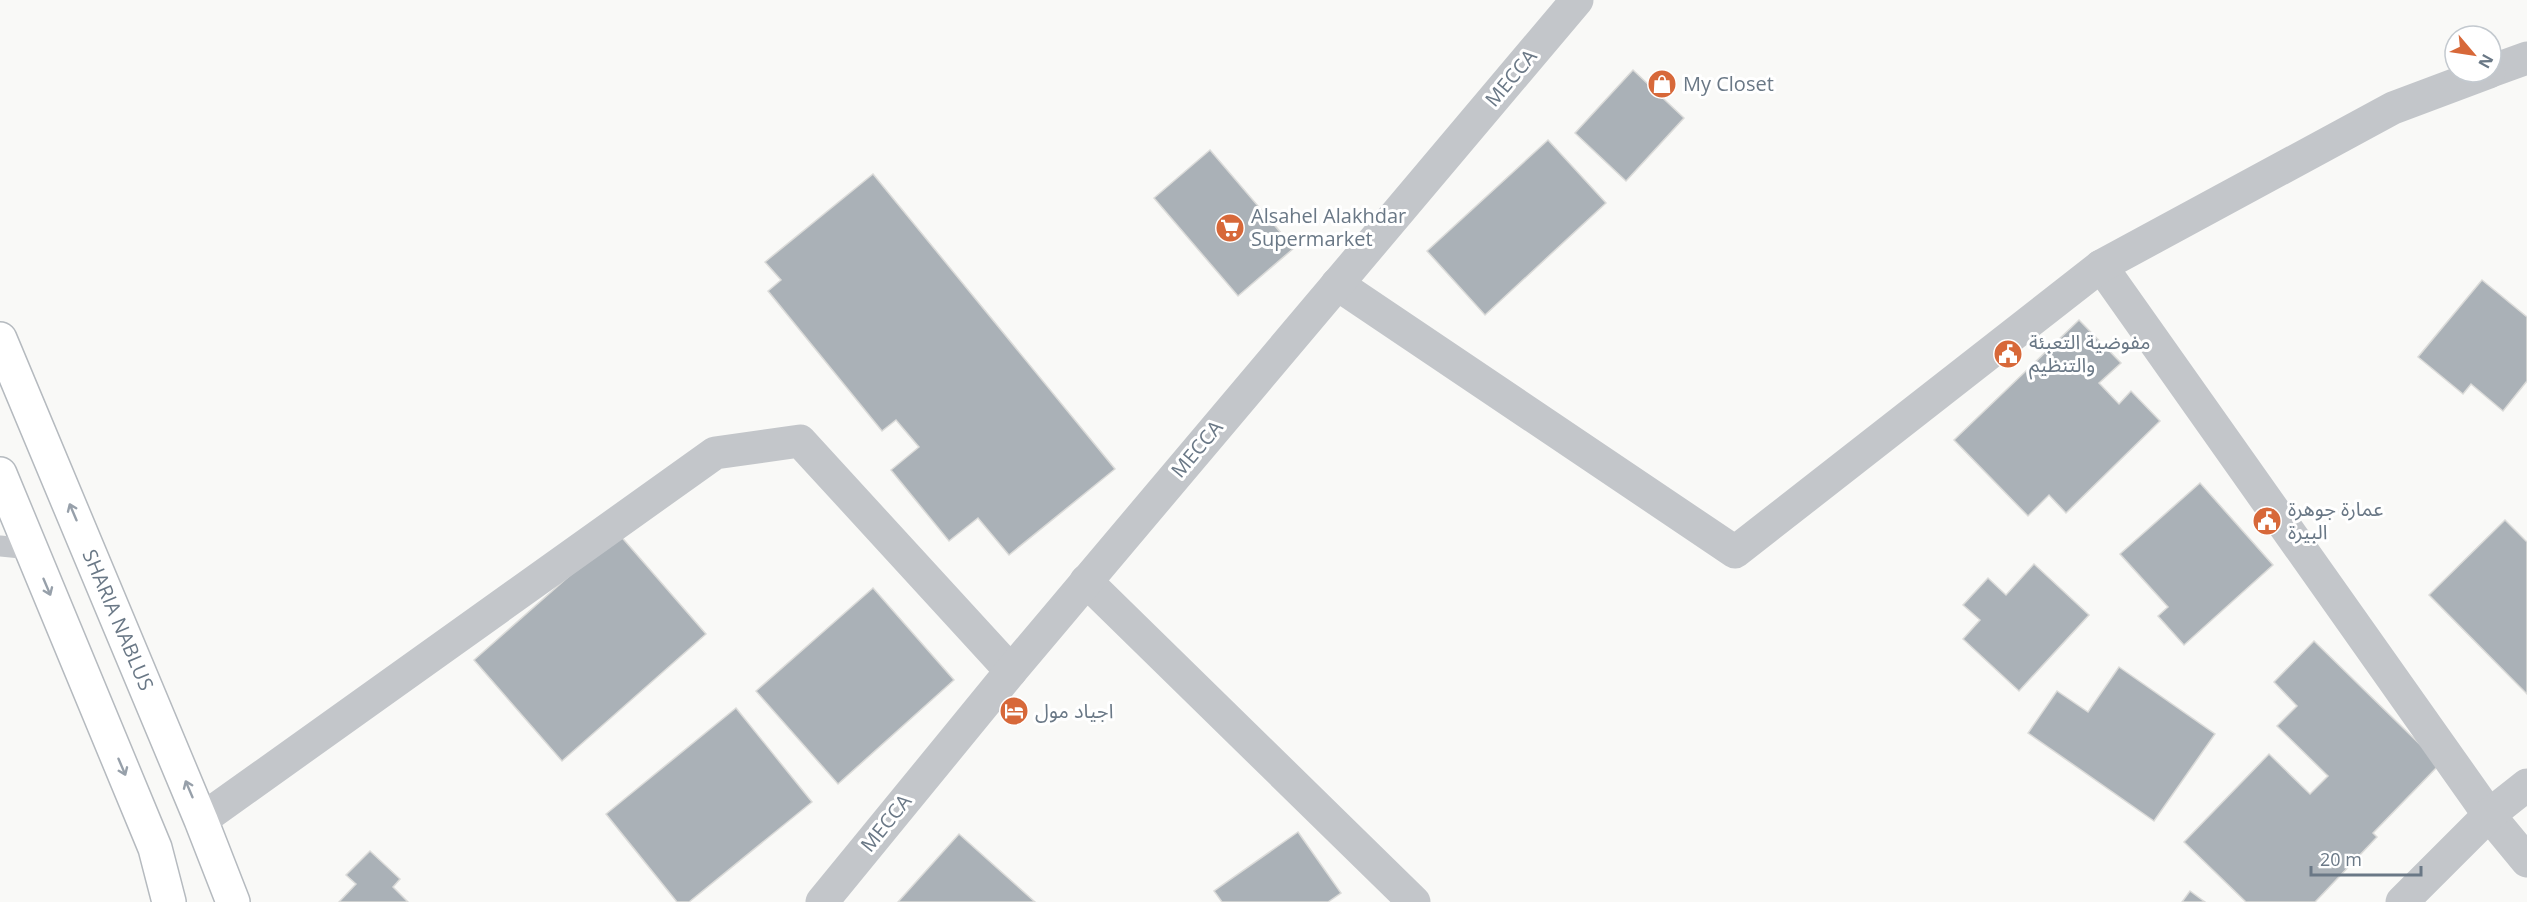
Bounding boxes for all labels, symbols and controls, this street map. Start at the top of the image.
north arrow [2443,24,2503,84]
street label: MECCA [1479,43,1543,112]
text: N [2473,50,2499,72]
shop icon: My Closet [1646,68,1678,100]
place label: My Closet [1683,70,1774,97]
place label: Alsahel Alakhdar Supermarket [1251,202,1406,252]
supermarket icon: Alsahel Alakhdar Supermarket [1214,212,1246,244]
place label: مفوضية التعبئة والتنظيم [2029,328,2151,380]
public building icon: مفوضية التعبئة والتنظيم [1992,338,2024,370]
street label: MECCA [1165,414,1229,483]
place label: عمارة جوهرة البيرة [2288,495,2383,545]
one-way arrow [67,504,78,522]
public building icon: عمارة جوهرة البيرة [2251,505,2283,537]
street label: SHARIA NABLUS [77,545,160,694]
one-way arrow [42,577,53,595]
hotel icon: اجياد مول [998,695,1030,727]
place label: اجياد مول [1035,697,1113,724]
one-way arrow [117,757,128,775]
one-way arrow [183,780,194,799]
street label: MECCA [854,788,917,857]
scale bar [2311,839,2420,877]
text: 20 m [2320,847,2362,871]

